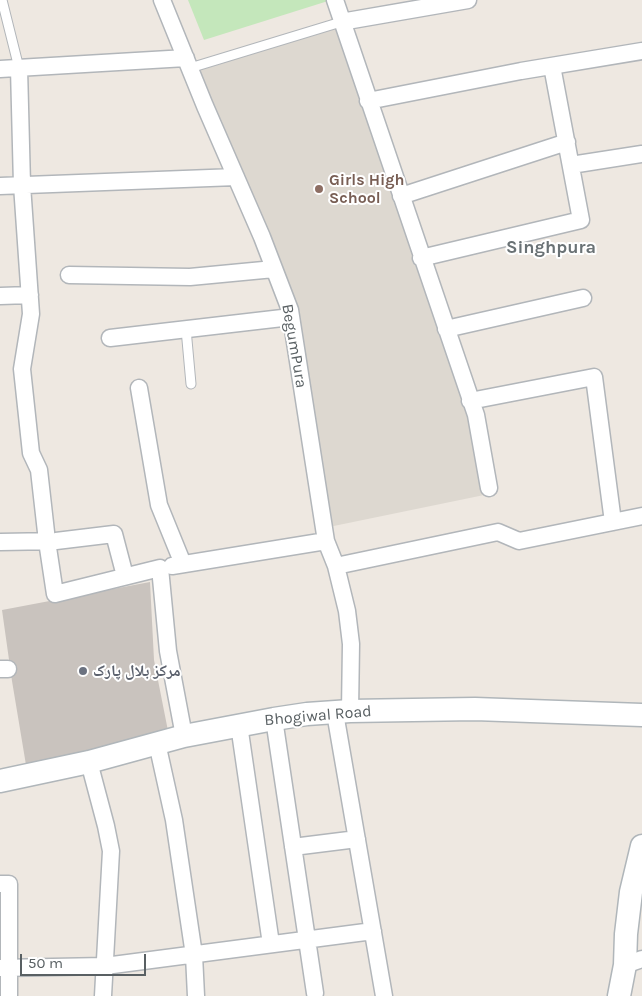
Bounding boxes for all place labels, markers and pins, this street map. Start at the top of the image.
place label: Girls High School [329,170,405,208]
marker: Girls High School [313,183,325,195]
place label: مرکز بلال پارک [93,661,181,681]
marker: مرکز بلال پارک [77,665,89,677]

